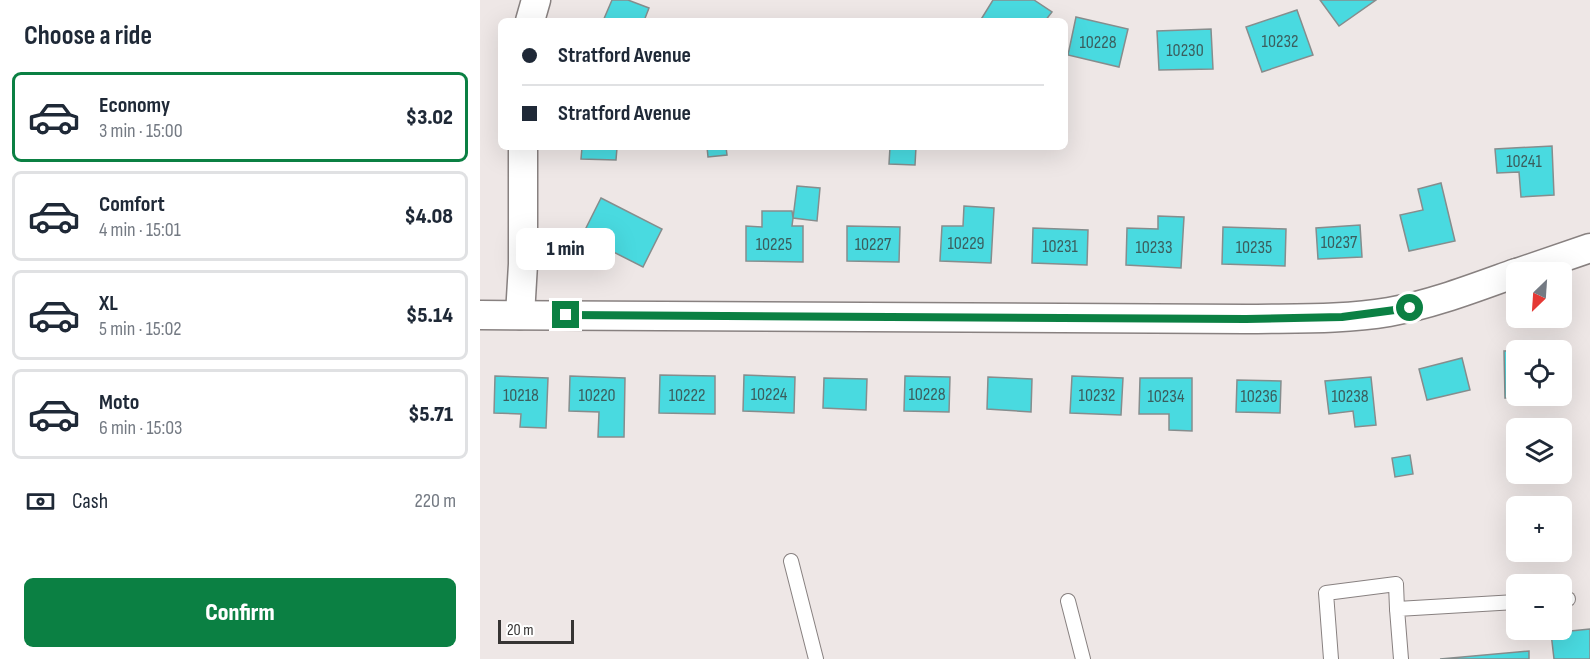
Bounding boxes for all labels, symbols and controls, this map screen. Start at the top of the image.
text: Choose a ride [24,20,152,52]
house number: 10232 [1262,31,1298,52]
house number: 10228 [1079,32,1117,53]
house number: 10230 [1166,40,1204,61]
text: Stratford Avenue [558,42,691,69]
icon: car [27,90,81,144]
text: Economy [99,92,170,119]
text: Stratford Avenue [558,100,691,127]
text: $3.02 [406,104,453,131]
text: 3 min · 15:00 [99,119,183,143]
house number: 10241 [1506,151,1542,172]
icon: car [27,189,81,243]
text: Comfort [99,191,165,218]
text: $4.08 [404,203,453,230]
text: 4 min · 15:01 [99,218,181,242]
callout: 1 min [516,228,616,270]
house number: 10237 [1321,232,1358,253]
house number: 10229 [947,233,985,254]
house number: 10225 [756,234,792,255]
house number: 10227 [855,234,892,255]
house number: 10231 [1042,236,1079,257]
text: 1 min [546,237,585,261]
house number: 10233 [1136,237,1172,258]
house number: 10235 [1236,237,1272,258]
north arrow [1506,262,1572,328]
map controls [1506,262,1572,640]
icon: car [27,288,81,342]
text: XL [99,290,118,317]
route start [1396,294,1423,321]
route end [552,301,579,328]
text: $5.14 [406,302,453,329]
text: 5 min · 15:02 [99,317,182,341]
button: locate [1506,340,1572,406]
house number: 10224 [751,384,788,405]
house number: 10228 [908,384,946,405]
house number: 10218 [503,385,539,406]
house number: 10220 [578,385,616,406]
house number: 10222 [669,385,705,406]
house number: 10232 [1079,385,1115,406]
house number: 10234 [1148,386,1185,407]
house number: 10236 [1240,386,1278,407]
house number: 10238 [1331,386,1369,407]
icon: car [27,387,81,441]
text: Moto [99,389,139,416]
text: $5.71 [408,401,453,428]
text: 6 min · 15:03 [99,416,182,440]
button: layers [1506,418,1572,484]
icon: cash [24,485,57,518]
text: Cash [72,488,108,515]
text: 220 m [415,489,456,513]
button: + [1506,496,1572,562]
button: − [1506,574,1572,640]
button: Confirm [24,578,456,647]
scale bar [498,617,574,644]
text: 20 m [507,621,534,640]

